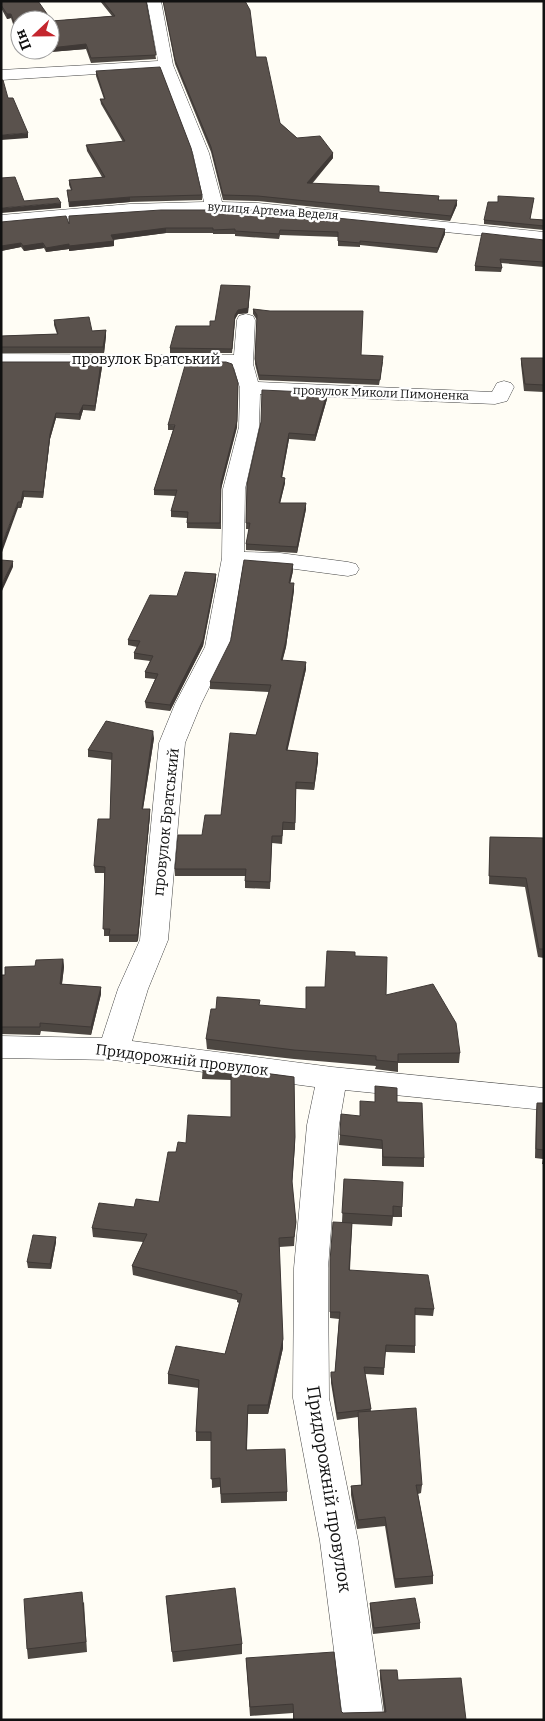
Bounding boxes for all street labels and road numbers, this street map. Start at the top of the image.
street label: вулиця Артема Веделя [207,199,339,223]
street label: провулок Братський [72,350,220,368]
street label: провулок Миколи Пимоненка [293,383,470,403]
street label: провулок Братський [149,747,183,897]
street label: Придорожній провулок [94,1040,270,1080]
street label: Придорожній провулок [302,1384,356,1594]

